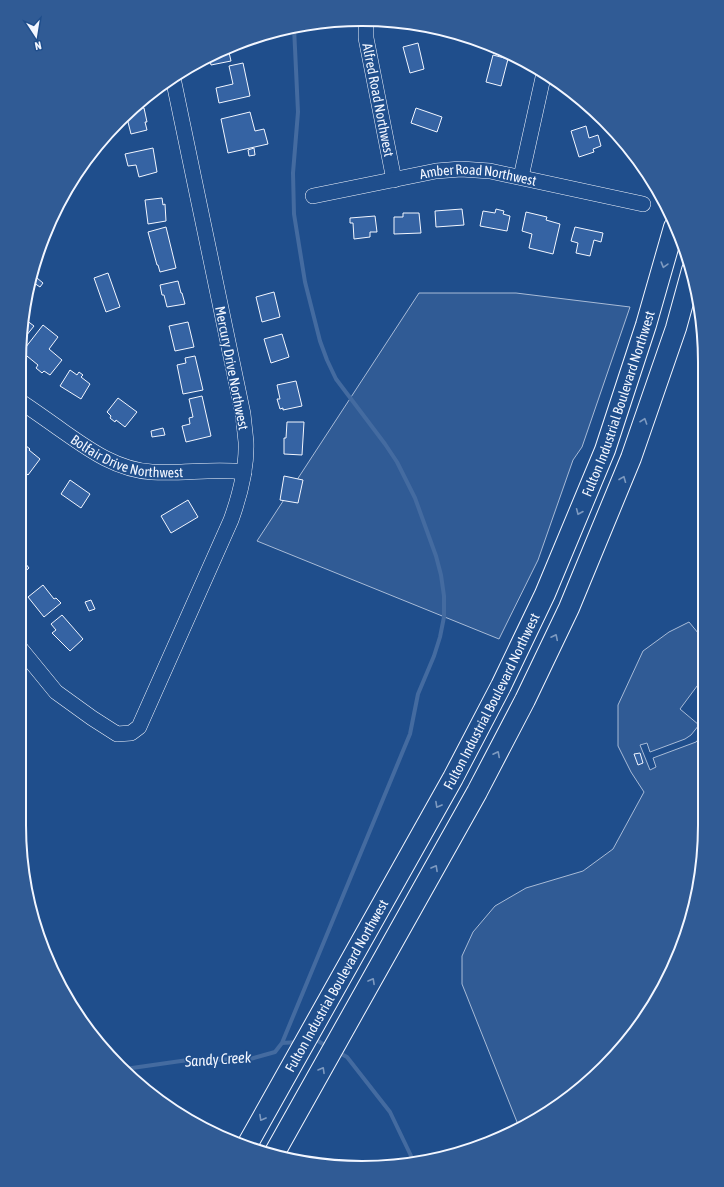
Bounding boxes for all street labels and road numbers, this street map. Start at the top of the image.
street label: Alfred Road Northwest [359,42,397,158]
street label: Amber Road Northwest [418,161,538,189]
street label: Mercury Drive Northwest [212,305,252,431]
street label: Fulton Industrial Boulevard Northwest [579,309,658,499]
street label: Bolfair Drive Northwest [68,431,183,480]
street label: Fulton Industrial Boulevard Northwest [440,610,543,792]
street label: Fulton Industrial Boulevard Northwest [282,897,391,1075]

